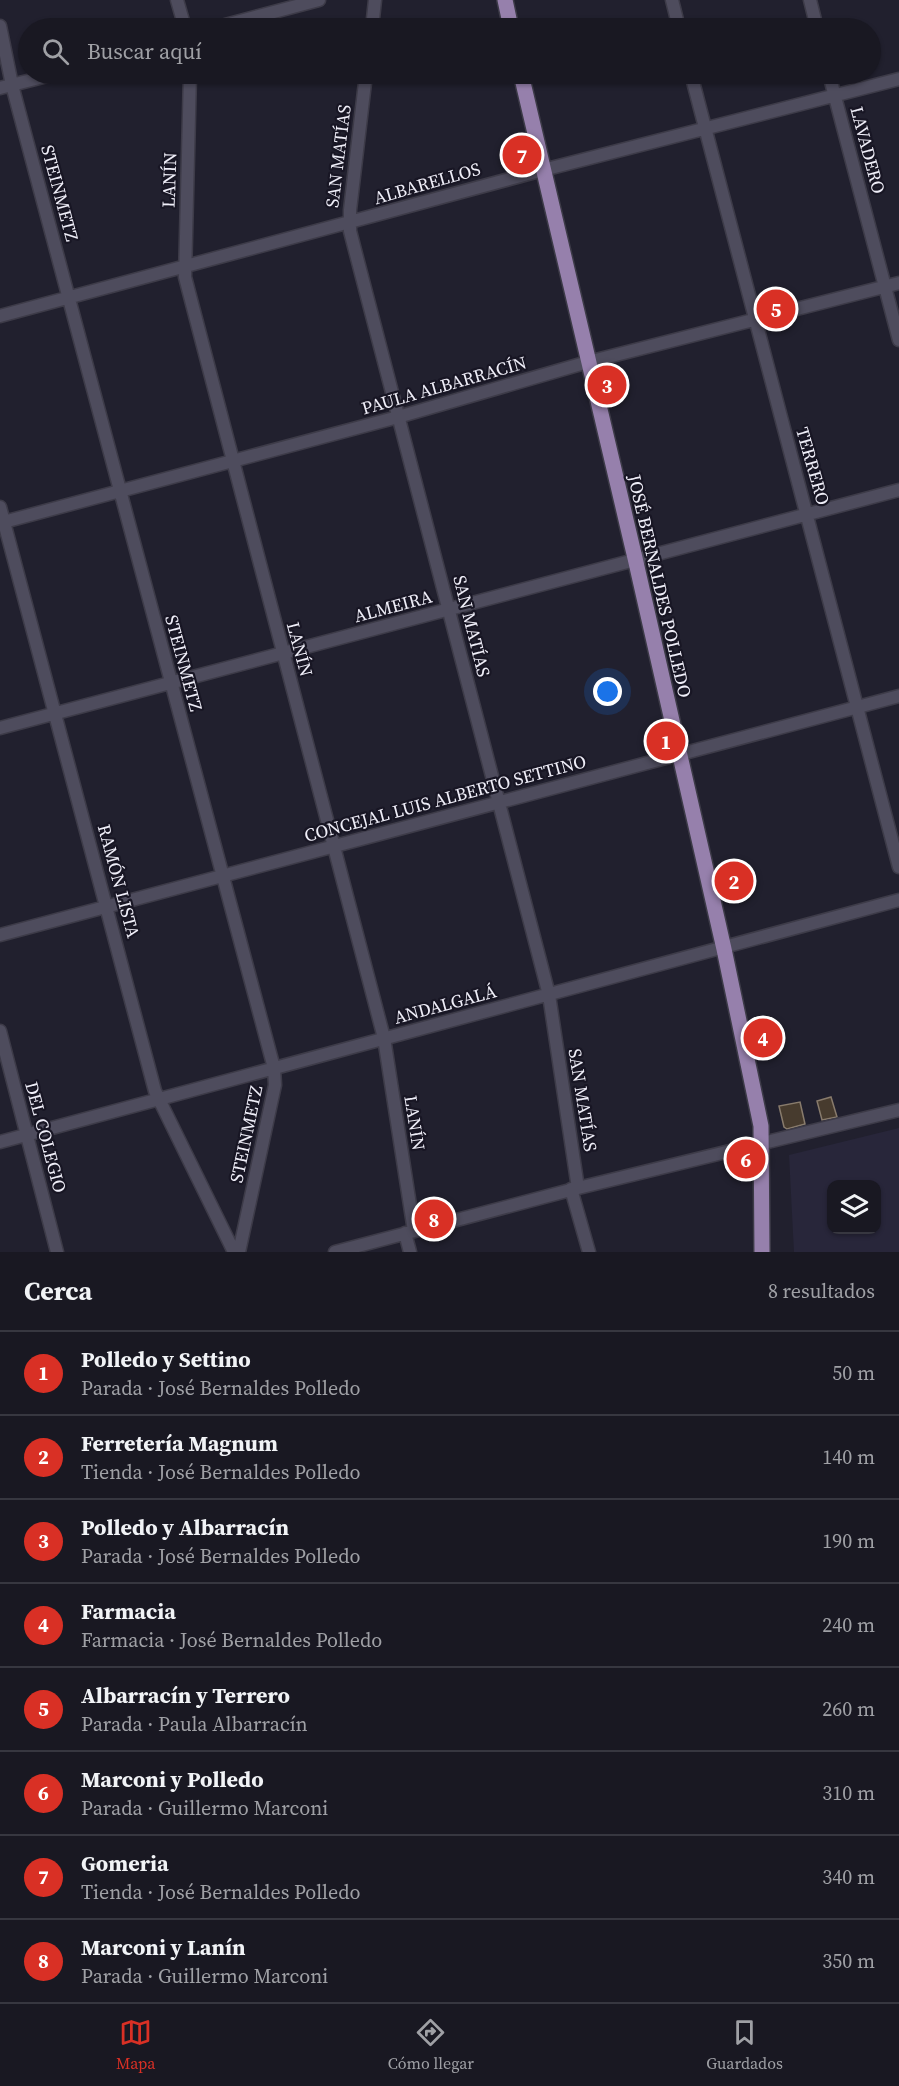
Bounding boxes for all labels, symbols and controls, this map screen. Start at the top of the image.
search box [18,18,881,84]
icon: search [39,35,72,68]
text: Buscar aquí [87,36,202,66]
street label: SAN MATÍAS [319,103,357,209]
street label: LAVADERO [844,104,892,196]
pin: 7 [502,132,542,178]
street label: STEINMETZ [35,142,85,244]
street label: LANÍN [156,152,182,208]
street label: ALBARELLOS [371,156,483,210]
pin: 5 [756,286,796,332]
street label: PAULA ALBARRACÍN [359,349,529,421]
pin: 3 [588,362,626,408]
street label: TERRERO [790,424,836,508]
street label: JOSÉ BERNALDES POLLEDO [622,471,698,700]
street label: SAN MATÍAS [447,573,497,679]
street label: ALMEIRA [351,584,435,628]
street label: STEINMETZ [159,612,209,714]
street label: LANÍN [281,619,319,679]
your location [593,677,622,706]
pin: 1 [646,718,686,764]
street label: CONCEJAL LUIS ALBERTO SETTINO [301,748,589,848]
street label: RAMÓN LISTA [92,821,146,941]
pin: 2 [714,858,754,904]
street label: ANDALGALÁ [391,978,499,1030]
pin: 4 [744,1016,783,1060]
street label: SAN MATÍAS [563,1047,603,1153]
street label: DEL COLEGIO [19,1079,73,1195]
street label: STEINMETZ [224,1083,269,1185]
street label: LANÍN [398,1094,432,1152]
pin: 6 [726,1136,766,1182]
map controls [827,1180,881,1234]
button: layers [827,1180,881,1234]
pin: 8 [414,1196,454,1242]
text: Cerca [24,1273,92,1309]
text: 8 resultados [768,1277,875,1305]
text: Polledo y Settino [81,1344,251,1374]
text: 1 [38,1359,49,1387]
text: 50 m [832,1359,875,1387]
text: Parada · José Bernaldes Polledo [81,1374,361,1402]
text: Ferretería Magnum [81,1428,278,1458]
text: 2 [38,1443,49,1471]
text: 140 m [822,1443,875,1471]
text: Tienda · José Bernaldes Polledo [81,1458,361,1486]
text: Polledo y Albarracín [81,1512,289,1542]
text: 3 [38,1527,49,1555]
text: 190 m [822,1527,875,1555]
text: Parada · José Bernaldes Polledo [81,1542,361,1570]
text: Farmacia [81,1596,176,1626]
text: 4 [38,1611,49,1639]
text: 240 m [822,1611,875,1639]
text: Farmacia · José Bernaldes Polledo [81,1626,382,1654]
text: Albarracín y Terrero [81,1680,290,1710]
text: 5 [38,1695,49,1723]
text: 260 m [822,1695,875,1723]
text: Parada · Paula Albarracín [81,1710,308,1738]
text: Marconi y Polledo [81,1764,264,1794]
text: 6 [38,1779,49,1807]
text: 310 m [822,1779,875,1807]
text: Parada · Guillermo Marconi [81,1794,328,1822]
text: Gomeria [81,1848,169,1878]
text: 7 [38,1863,49,1891]
text: 340 m [822,1863,875,1891]
text: Tienda · José Bernaldes Polledo [81,1878,361,1906]
text: Marconi y Lanín [81,1932,245,1962]
text: 8 [38,1947,49,1975]
text: 350 m [822,1947,875,1975]
text: Parada · Guillermo Marconi [81,1962,328,1990]
tab: Mapa [116,2016,156,2074]
tab: Cómo llegar [388,2016,474,2074]
tab: Guardados [706,2016,783,2074]

